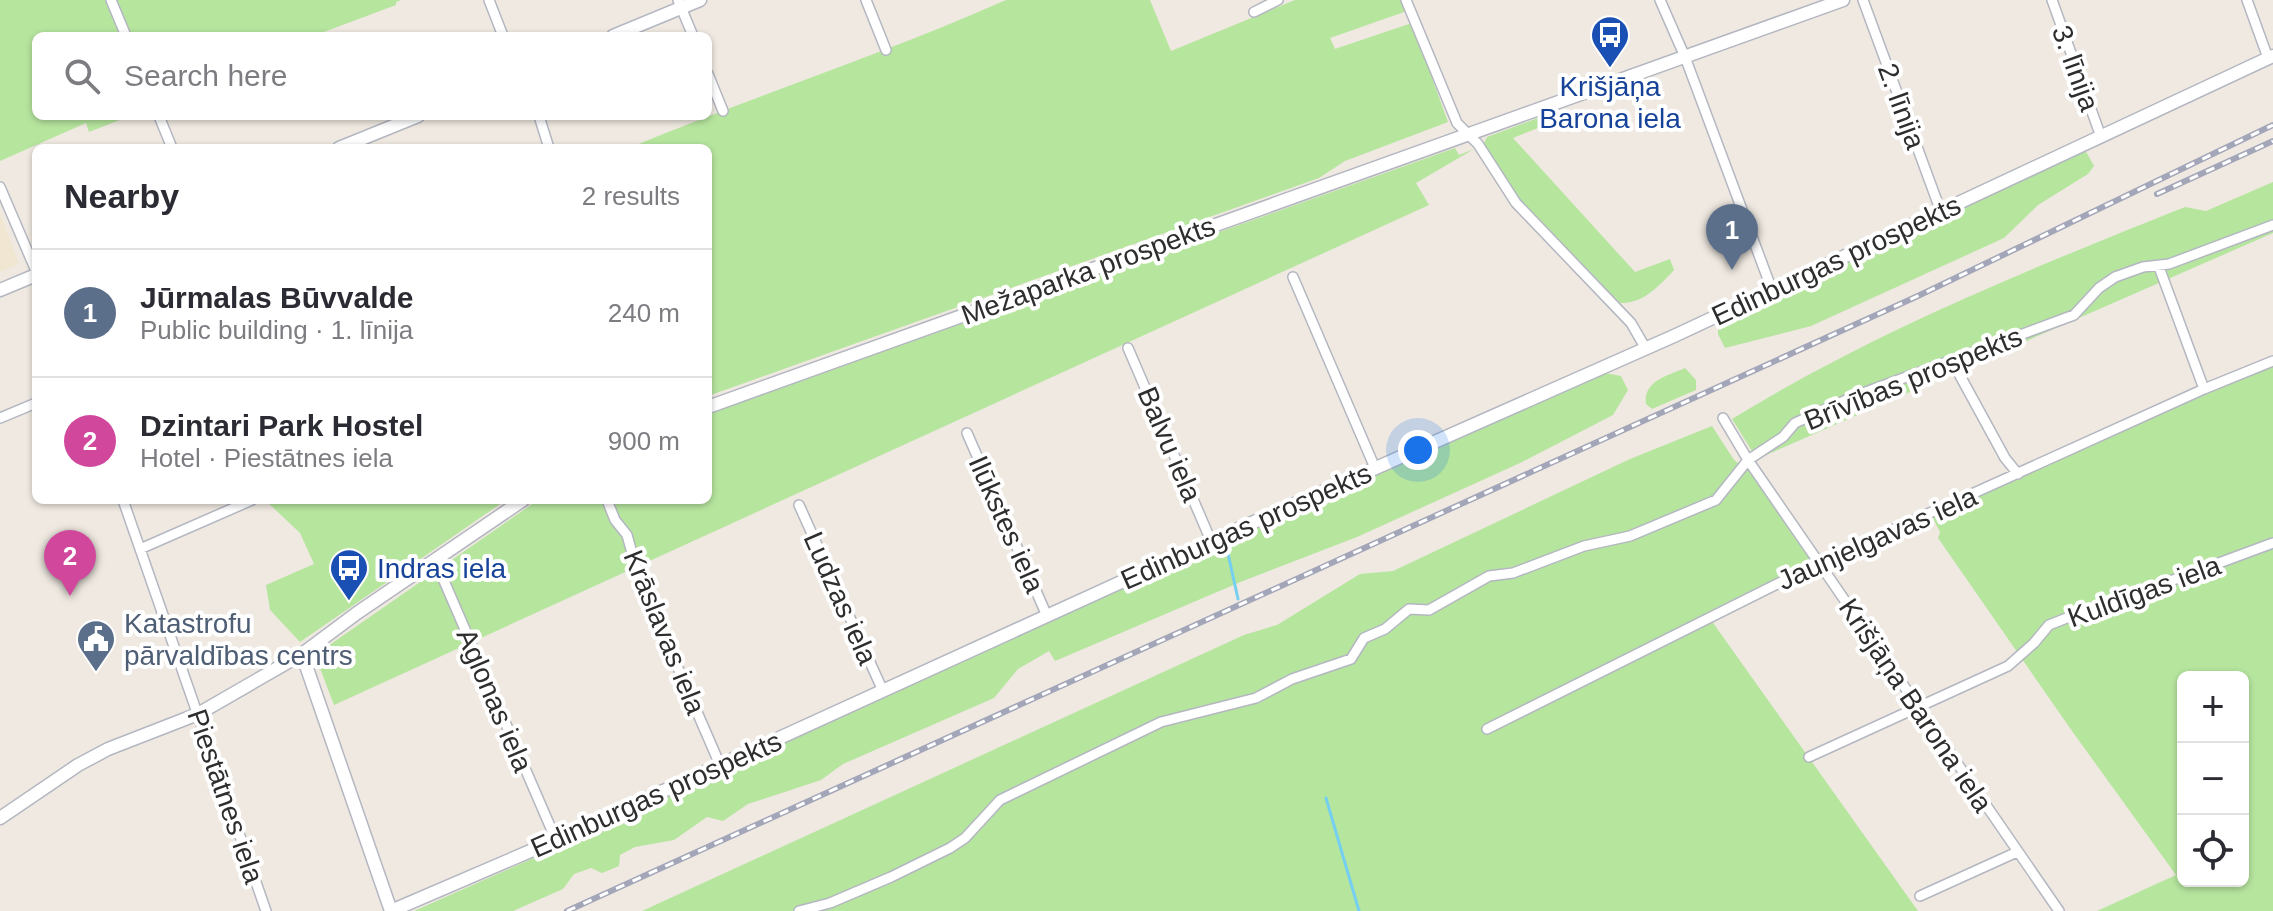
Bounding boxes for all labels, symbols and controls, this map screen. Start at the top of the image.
bus stop icon: Krišjāņa Barona iela [1589,14,1631,69]
street label: 3. līnija [2046,21,2105,116]
search box [32,32,712,120]
icon: search [60,54,104,98]
text: Search here [124,59,287,92]
street label: 2. līnija [1872,59,1931,154]
place label: Krišjāņa Barona iela [1539,71,1681,134]
text: Nearby [64,177,179,215]
text: 2 results [582,181,680,211]
street label: Edinburgas prospekts [1707,189,1965,332]
pin: 1 [1706,204,1758,270]
street label: Mežaparka prospekts [957,210,1219,331]
text: Jūrmalas Būvvalde [140,281,413,314]
text: 1 [83,298,97,328]
text: 240 m [608,298,680,328]
text: Public building · 1. līnija [140,315,413,345]
street label: Brīvības prospekts [1800,321,2026,436]
street label: Balvu iela [1132,382,1208,507]
text: Dzintari Park Hostel [140,409,423,442]
text: 2 [83,426,97,456]
text: 900 m [608,426,680,456]
your location [1398,430,1438,470]
text: Hotel · Piestātnes iela [140,443,393,473]
street label: Ilūkstes iela [963,451,1051,598]
street label: Edinburgas prospekts [1116,457,1376,596]
street label: Jaunjelgavas iela [1773,480,1982,596]
street label: Ludzas iela [798,527,884,670]
pin: 2 [44,530,96,596]
street label: Krāslavas iela [618,546,712,719]
bus stop icon: Indras iela [328,547,370,602]
street label: Kuldīgas iela [2064,549,2225,633]
place label: Indras iela [377,553,507,584]
street label: Krišjāņa Barona iela [1833,593,1999,818]
place label: Katastrofu pārvaldības centrs [124,608,353,671]
public building icon: Katastrofu pārvaldības centrs [75,618,117,673]
street label: Aglonas iela [450,624,539,777]
map controls [2177,671,2249,887]
button: + [2177,671,2249,743]
street label: Piestātnes iela [181,705,270,888]
street label: Edinburgas prospekts [526,725,786,864]
button: − [2177,743,2249,815]
button: locate [2177,815,2249,887]

